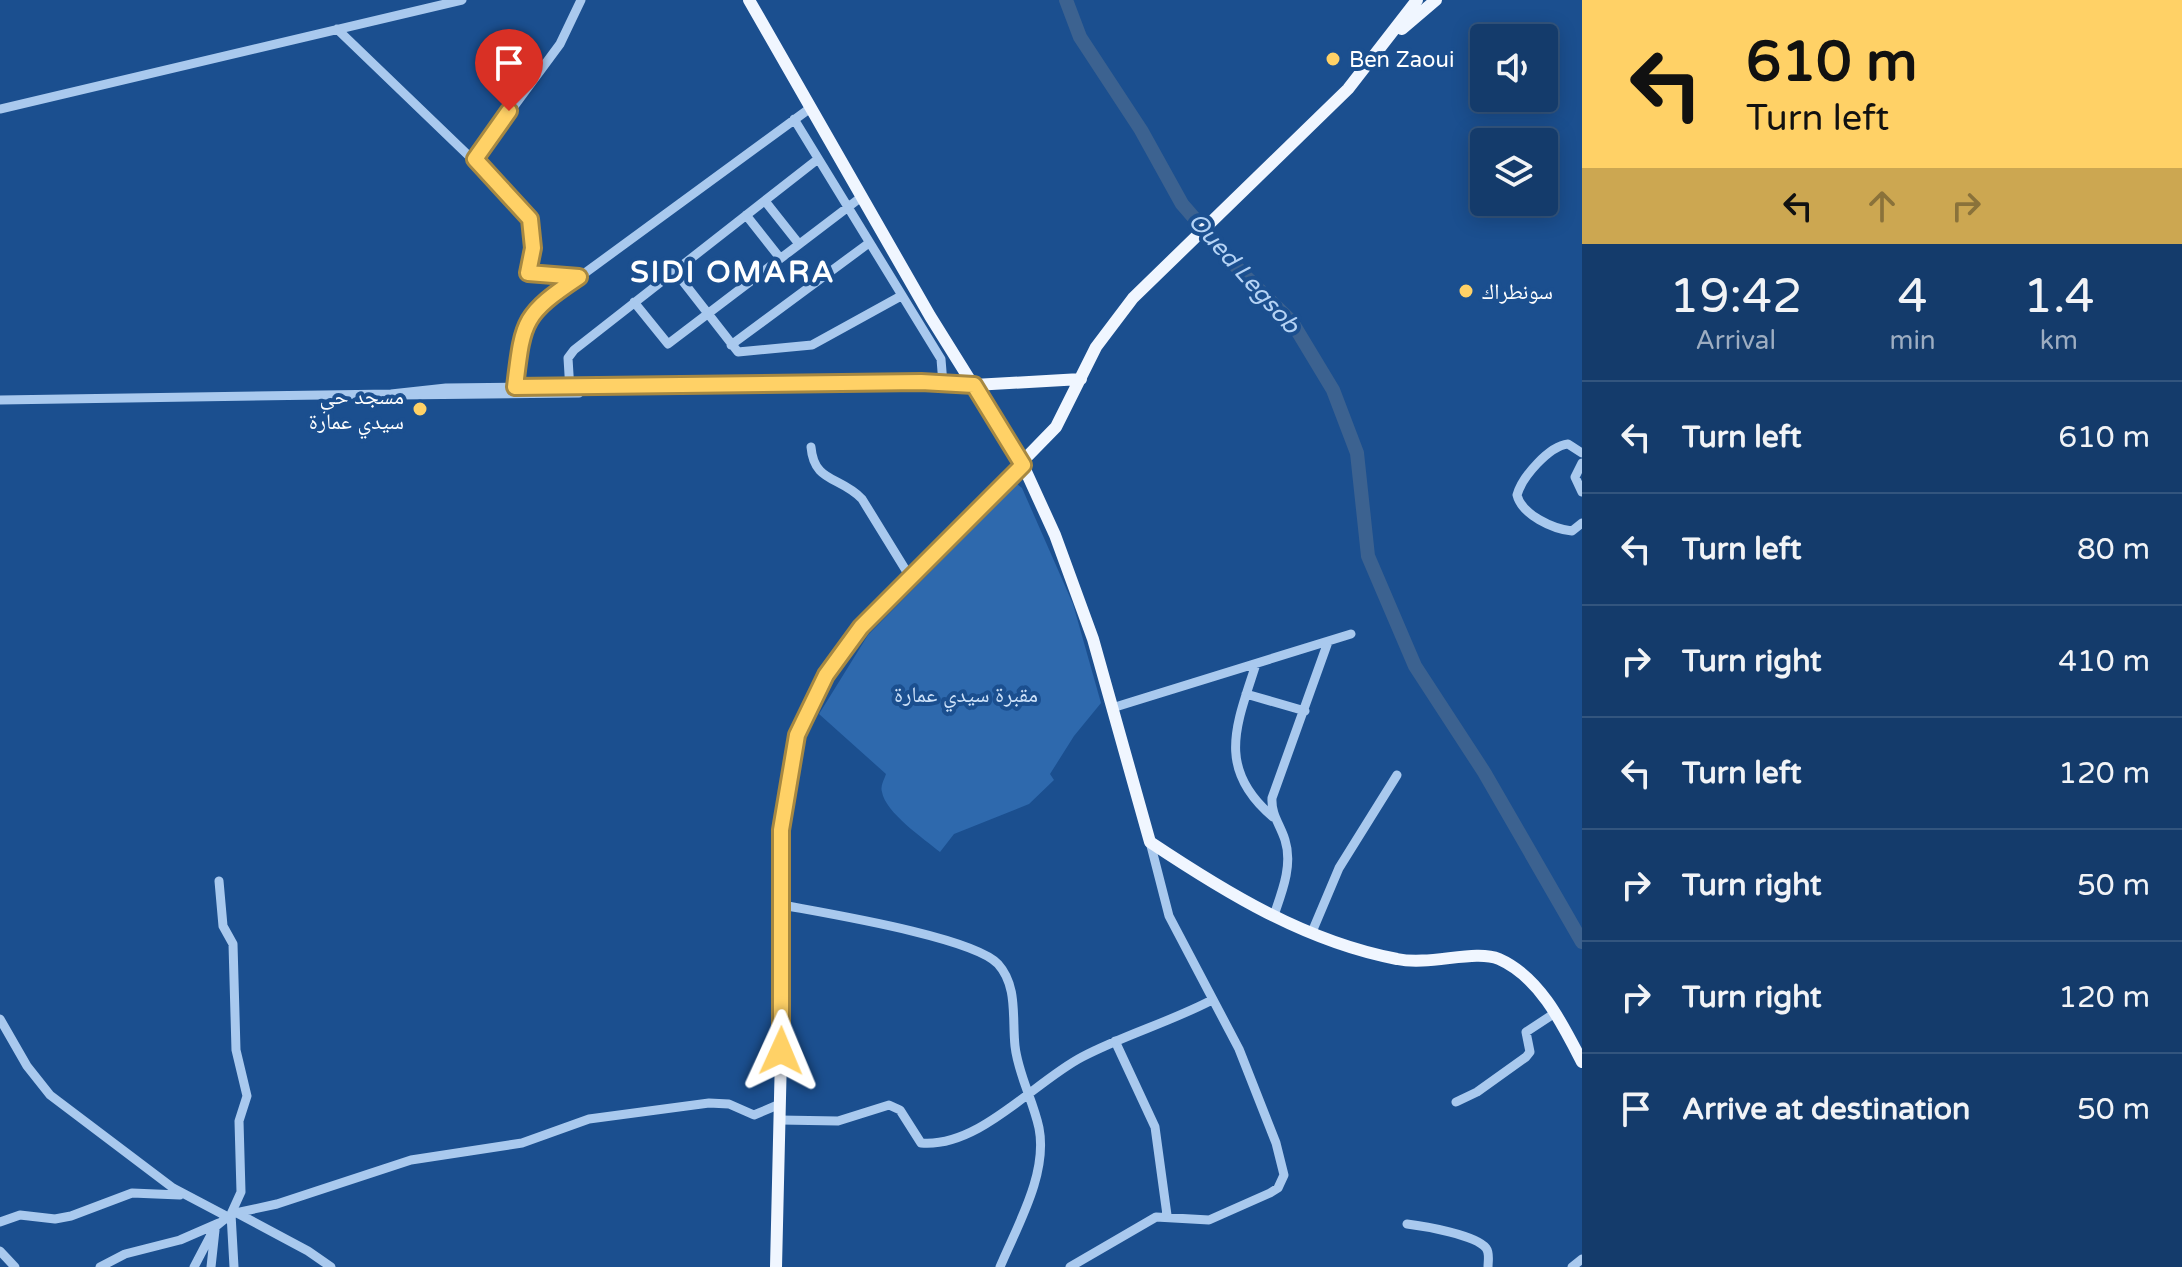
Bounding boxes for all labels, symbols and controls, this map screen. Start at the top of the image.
map controls [1470,24,1558,216]
button: sound [1470,24,1558,112]
pin [475,29,543,111]
text: 610 m [1746,29,1917,96]
icon: left [1614,32,1718,136]
icon: arrive [487,41,531,85]
place label: Ben Zaoui [1349,47,1454,73]
marker: Ben Zaoui [1324,50,1342,68]
text: Turn left [1746,97,1889,140]
button: layers [1470,128,1558,216]
icon: left [1776,184,1820,228]
icon: ahead [1860,184,1904,228]
icon: right [1944,184,1988,228]
water label: Oued Legsob [1182,207,1307,341]
district label: SIDI OMARA [630,254,836,291]
text: 19:42 [1669,268,1802,326]
text: 4 [1898,268,1928,326]
text: 1.4 [2023,268,2095,326]
place label: سونطراك [1482,279,1553,305]
marker: سونطراك [1457,282,1475,300]
text: Arrival [1696,325,1776,356]
text: min [1890,325,1936,356]
text: km [2040,325,2078,356]
place label: مسجد حي سيدي عمارة [309,384,404,439]
marker: مسجد حي سيدي عمارة [411,400,429,418]
icon: left [1614,415,1658,459]
text: Turn left [1682,419,1801,456]
text: 610 m [2058,419,2150,456]
icon: left [1614,527,1658,571]
text: Turn left [1682,531,1801,568]
text: 80 m [2077,531,2150,568]
icon: right [1614,639,1658,683]
text: Turn right [1682,643,1822,680]
text: 410 m [2058,643,2150,680]
park label: مقبرة سيدي عمارة [894,682,1038,712]
icon: left [1614,751,1658,795]
text: Turn left [1682,755,1801,792]
text: 120 m [2058,755,2150,792]
icon: right [1614,863,1658,907]
text: Turn right [1682,867,1822,904]
text: 50 m [2077,867,2150,904]
icon: right [1614,975,1658,1019]
text: Turn right [1682,979,1822,1016]
text: 120 m [2058,979,2150,1016]
position arrow [739,1009,823,1093]
icon: arrive [1614,1087,1658,1131]
text: Arrive at destination [1682,1091,1970,1128]
text: 50 m [2077,1091,2150,1128]

